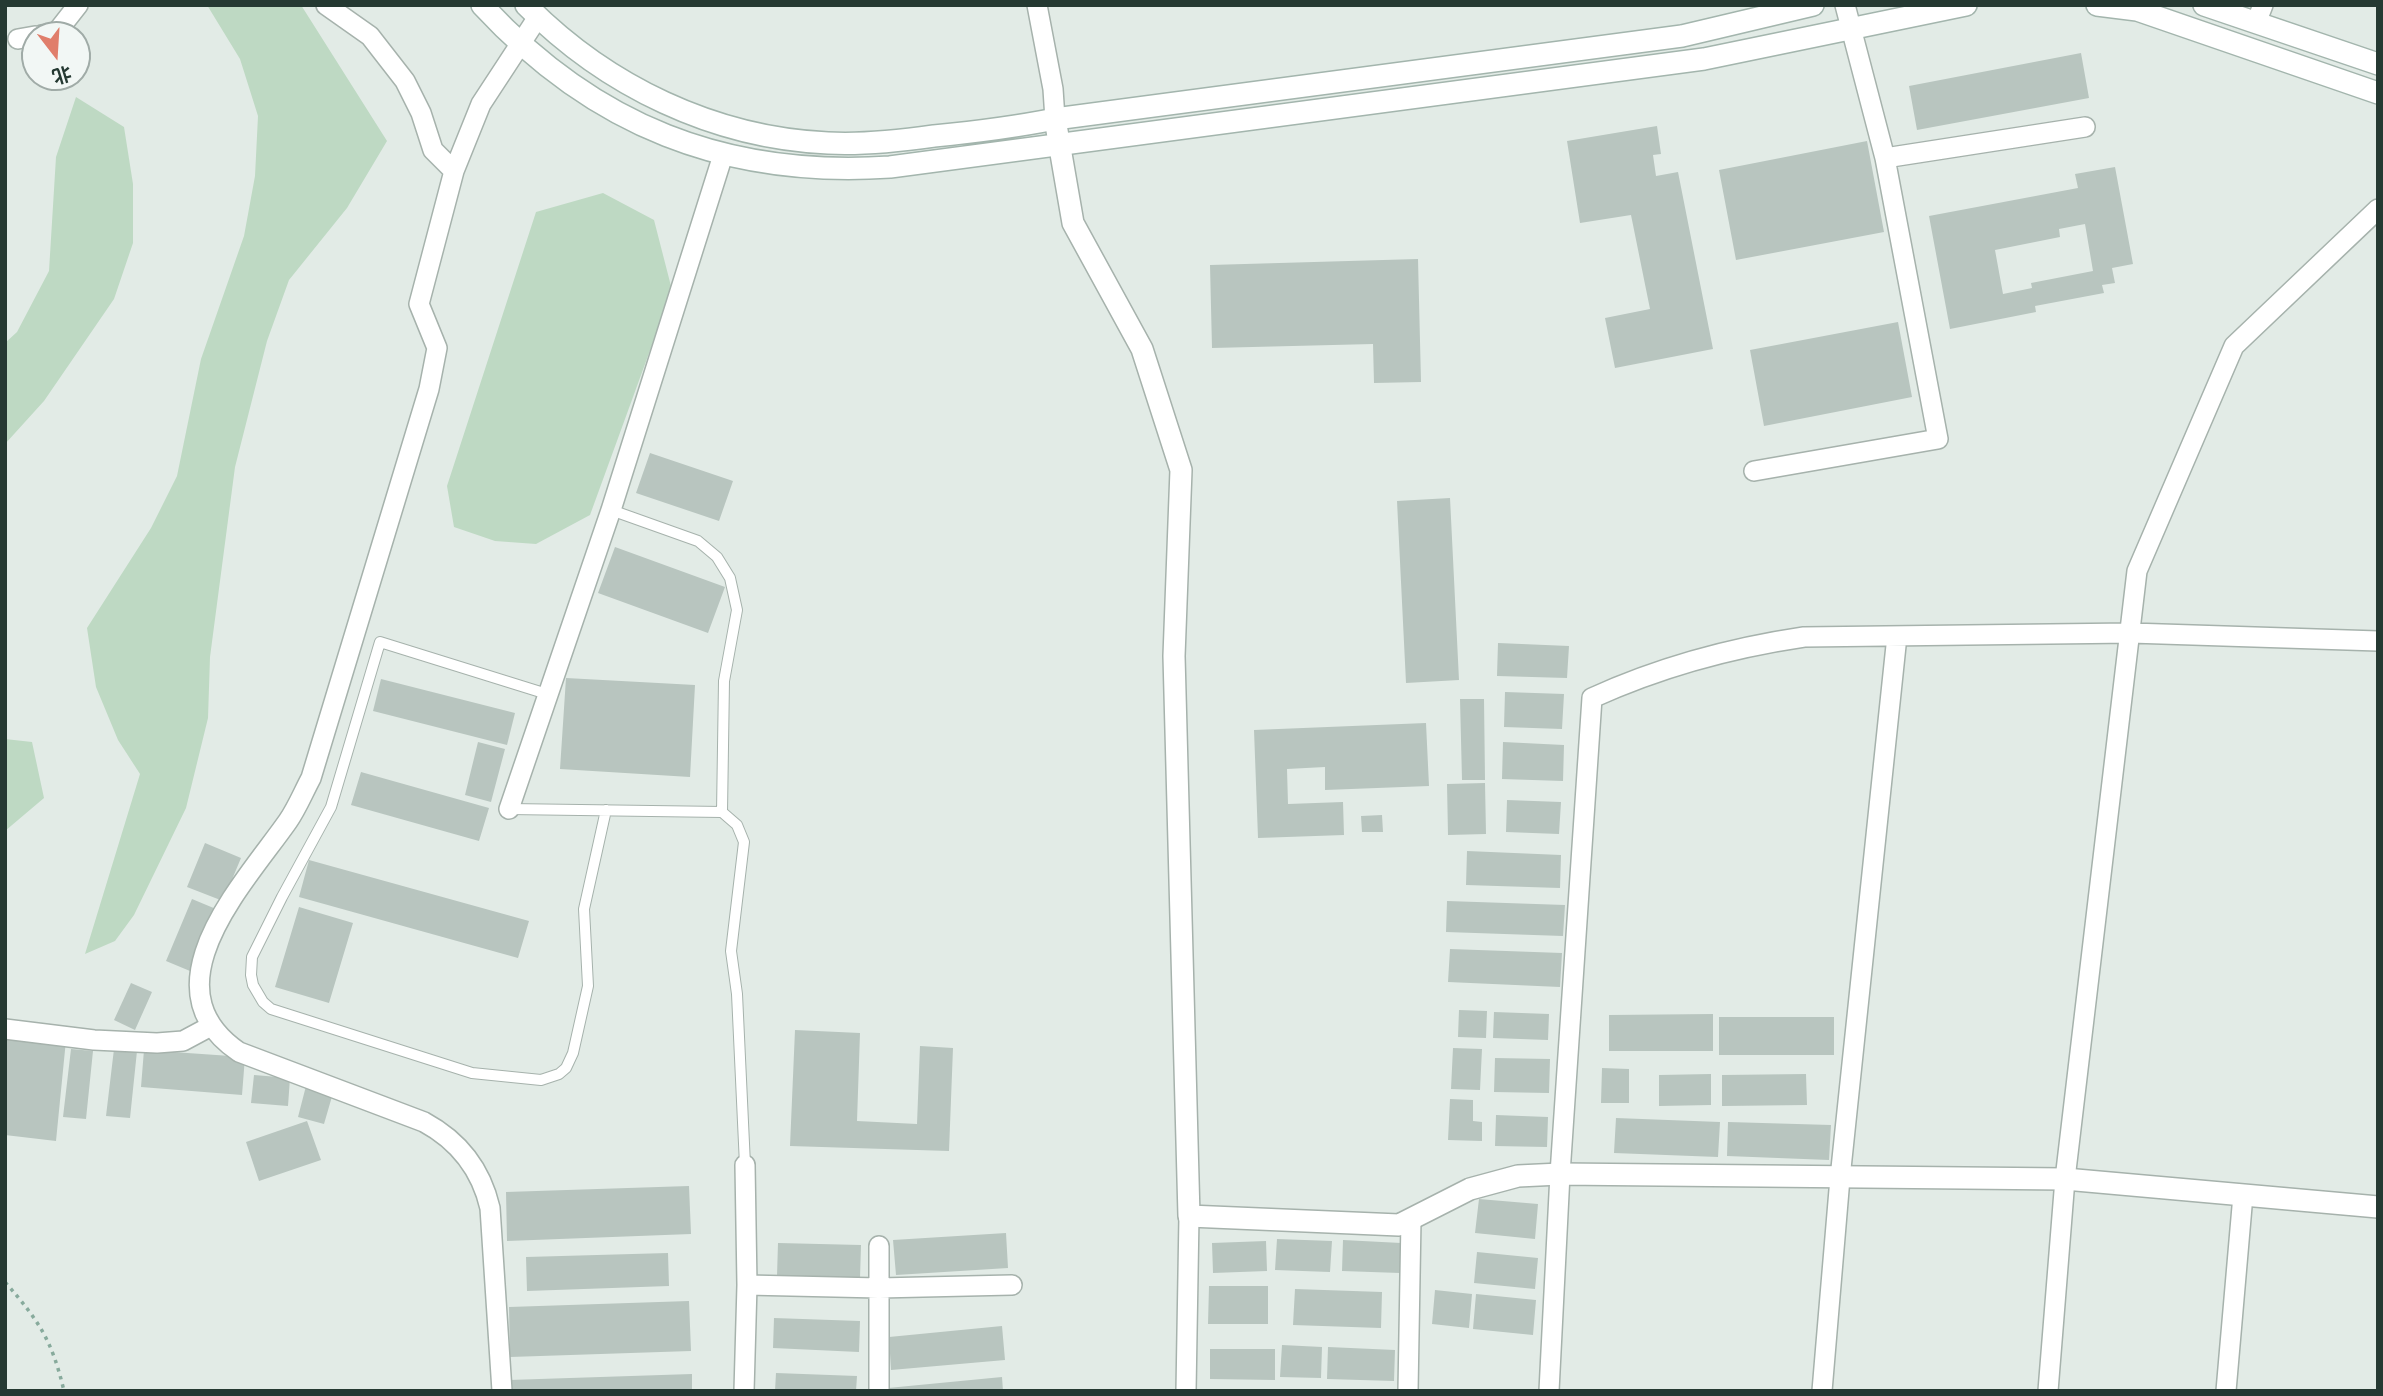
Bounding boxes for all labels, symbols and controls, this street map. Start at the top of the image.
north arrow [21,21,91,91]
text: 北 [49,61,74,88]

